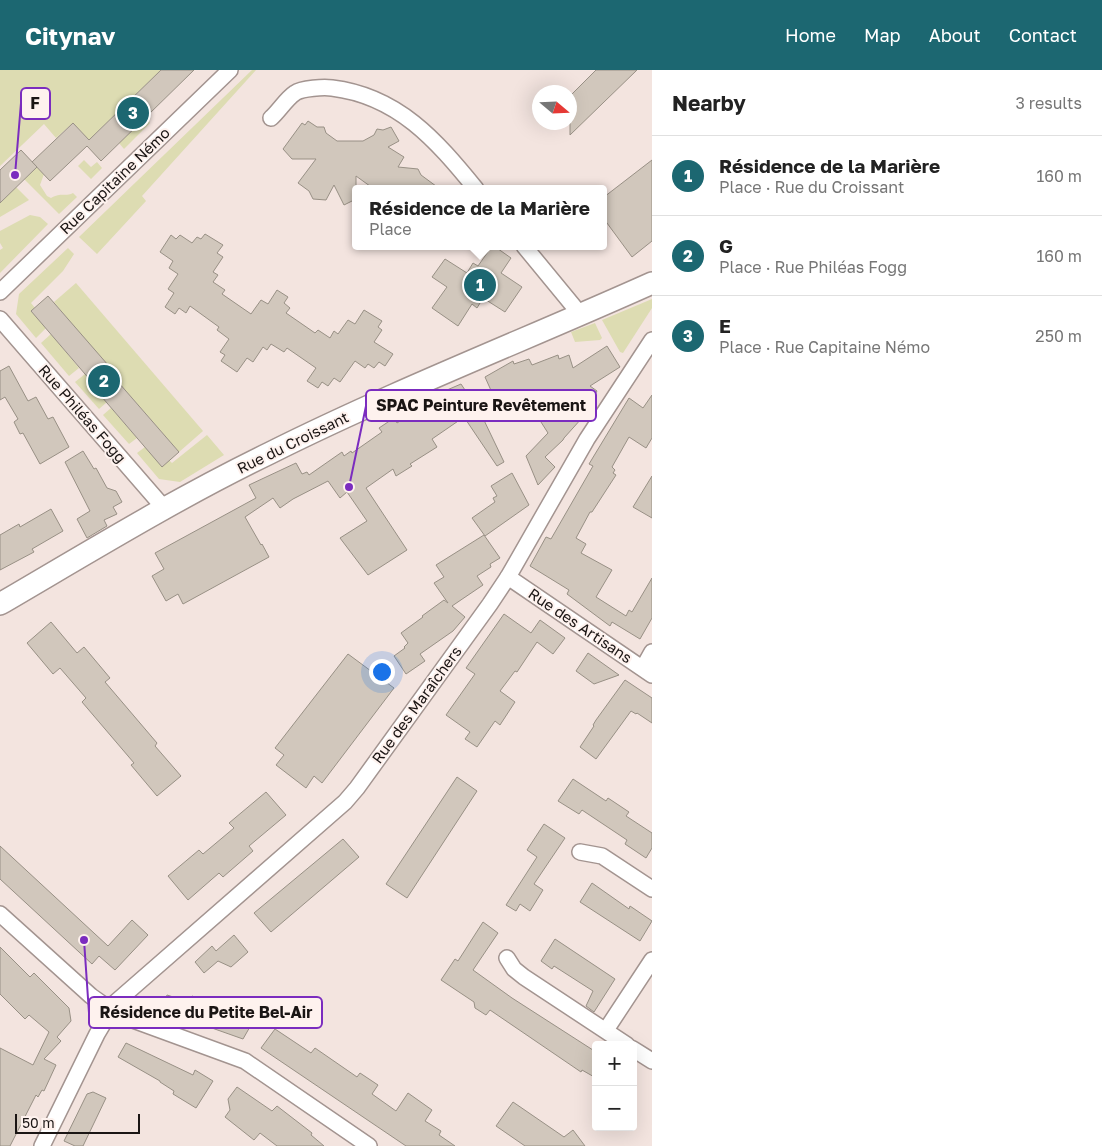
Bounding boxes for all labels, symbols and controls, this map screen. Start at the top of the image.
text: Citynav [25,21,115,50]
text: Home [785,24,836,46]
text: Map [864,24,901,46]
text: About [929,24,981,46]
text: Contact [1009,24,1077,46]
north arrow [532,85,577,130]
callout: F [21,88,50,119]
text: Nearby [672,90,746,116]
text: F [30,93,40,113]
text: 3 results [1015,93,1082,113]
pin: 3 [117,94,149,132]
street label: Rue Capitaine Némo [56,123,173,237]
text: Résidence de la Marière [719,154,940,177]
text: 1 [684,166,692,186]
text: 160 m [1036,166,1082,186]
text: Place · Rue du Croissant [719,177,904,197]
popup [352,185,607,250]
text: Résidence de la Marière [369,196,590,219]
text: Place [369,219,412,239]
text: G [719,234,733,257]
text: 2 [683,246,693,266]
text: 160 m [1036,246,1082,266]
text: Place · Rue Philéas Fogg [719,257,907,277]
pin: 1 [464,266,496,304]
text: E [719,314,731,337]
text: 3 [683,326,693,346]
text: 250 m [1035,326,1082,346]
text: Place · Rue Capitaine Némo [719,337,930,357]
street label: Rue Philéas Fogg [35,361,130,466]
pin: 2 [88,362,120,400]
callout: SPAC Peinture Revêtement [366,390,596,421]
text: SPAC Peinture Revêtement [376,395,586,415]
street label: Rue du Croissant [234,407,351,477]
street label: Rue des Artisans [525,584,636,666]
street label: Rue des Maraîchers [368,642,465,767]
your location [369,659,395,685]
callout: Résidence du Petite Bel-Air [89,997,322,1028]
text: Résidence du Petite Bel-Air [100,1002,312,1022]
map controls [592,1041,637,1131]
button: + [592,1041,637,1086]
button: − [592,1086,637,1131]
scale bar [15,1111,140,1134]
text: 50 m [22,1114,55,1131]

